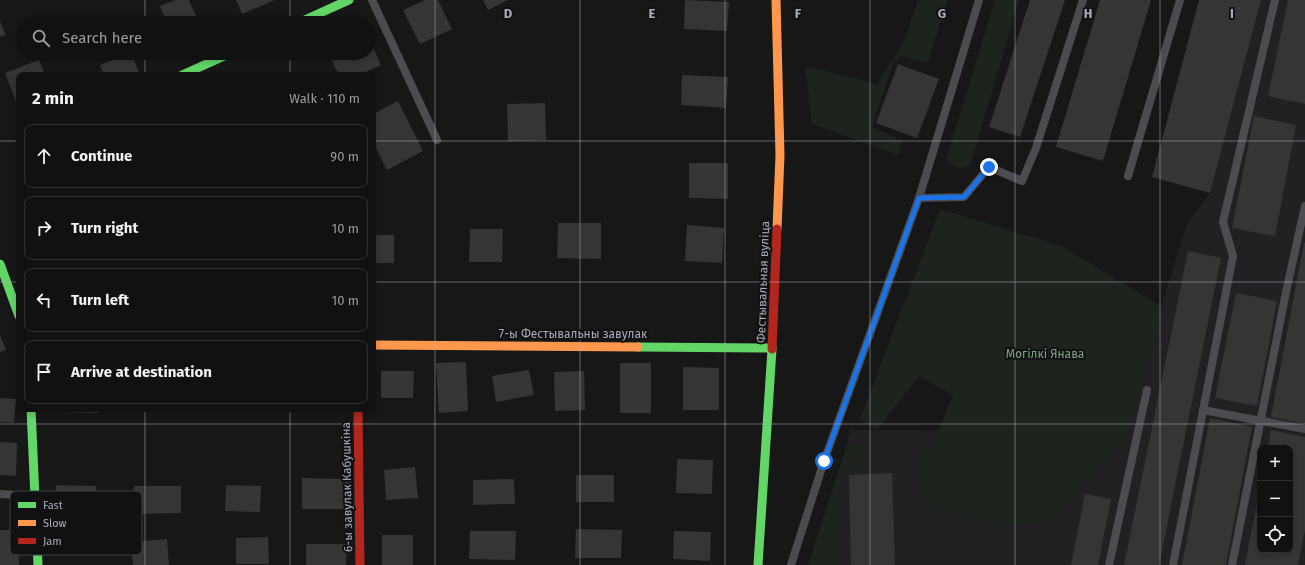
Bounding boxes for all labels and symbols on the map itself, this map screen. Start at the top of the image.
text: D [504,6,513,21]
text: E [649,6,656,21]
text: F [795,6,802,21]
text: G [938,6,946,21]
text: H [1084,6,1092,21]
text: I [1230,6,1234,21]
route end [980,158,998,176]
street label: Фестывальная вуліца [754,221,772,343]
street label: 7-ы Фестывальны завулак [499,327,648,341]
park label: Могілкі Янава [1006,347,1084,361]
street label: 6-ы завулак Кабушкіна [339,422,355,552]
route start [815,452,833,470]
legend [10,491,142,555]
text: Fast [43,499,63,512]
text: Slow [43,517,67,530]
text: Jam [43,535,62,548]

